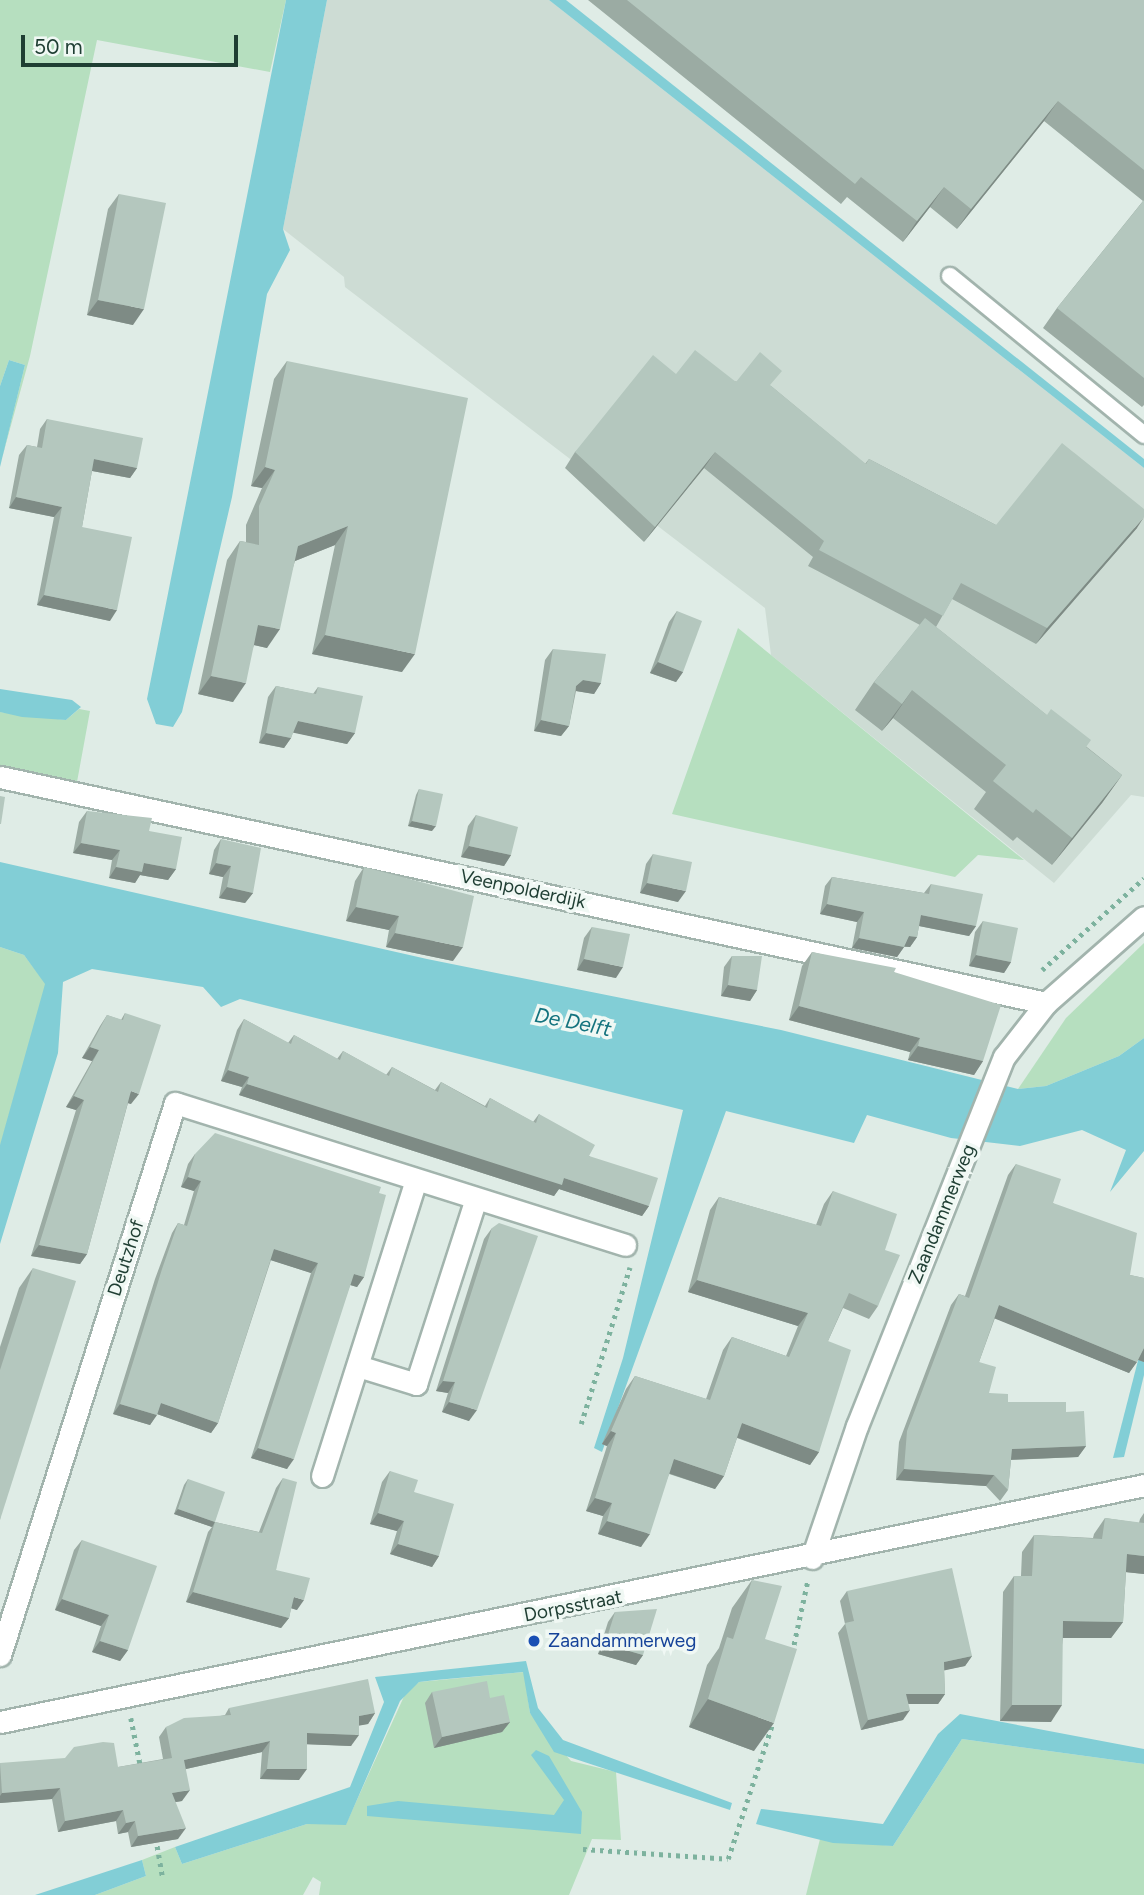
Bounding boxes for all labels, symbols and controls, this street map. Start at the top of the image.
scale bar [24,21,242,65]
text: 50 m [34,34,83,59]
street label: Veenpolderdijk [458,865,588,913]
water label: De Delft [533,1002,613,1042]
street label: Zaandammerweg [904,1141,980,1287]
street label: Deutzhof [103,1217,149,1299]
street label: Dorpsstraat [522,1585,624,1627]
place label: Zaandammerweg [548,1630,696,1652]
marker: Zaandammerweg [526,1633,542,1649]

